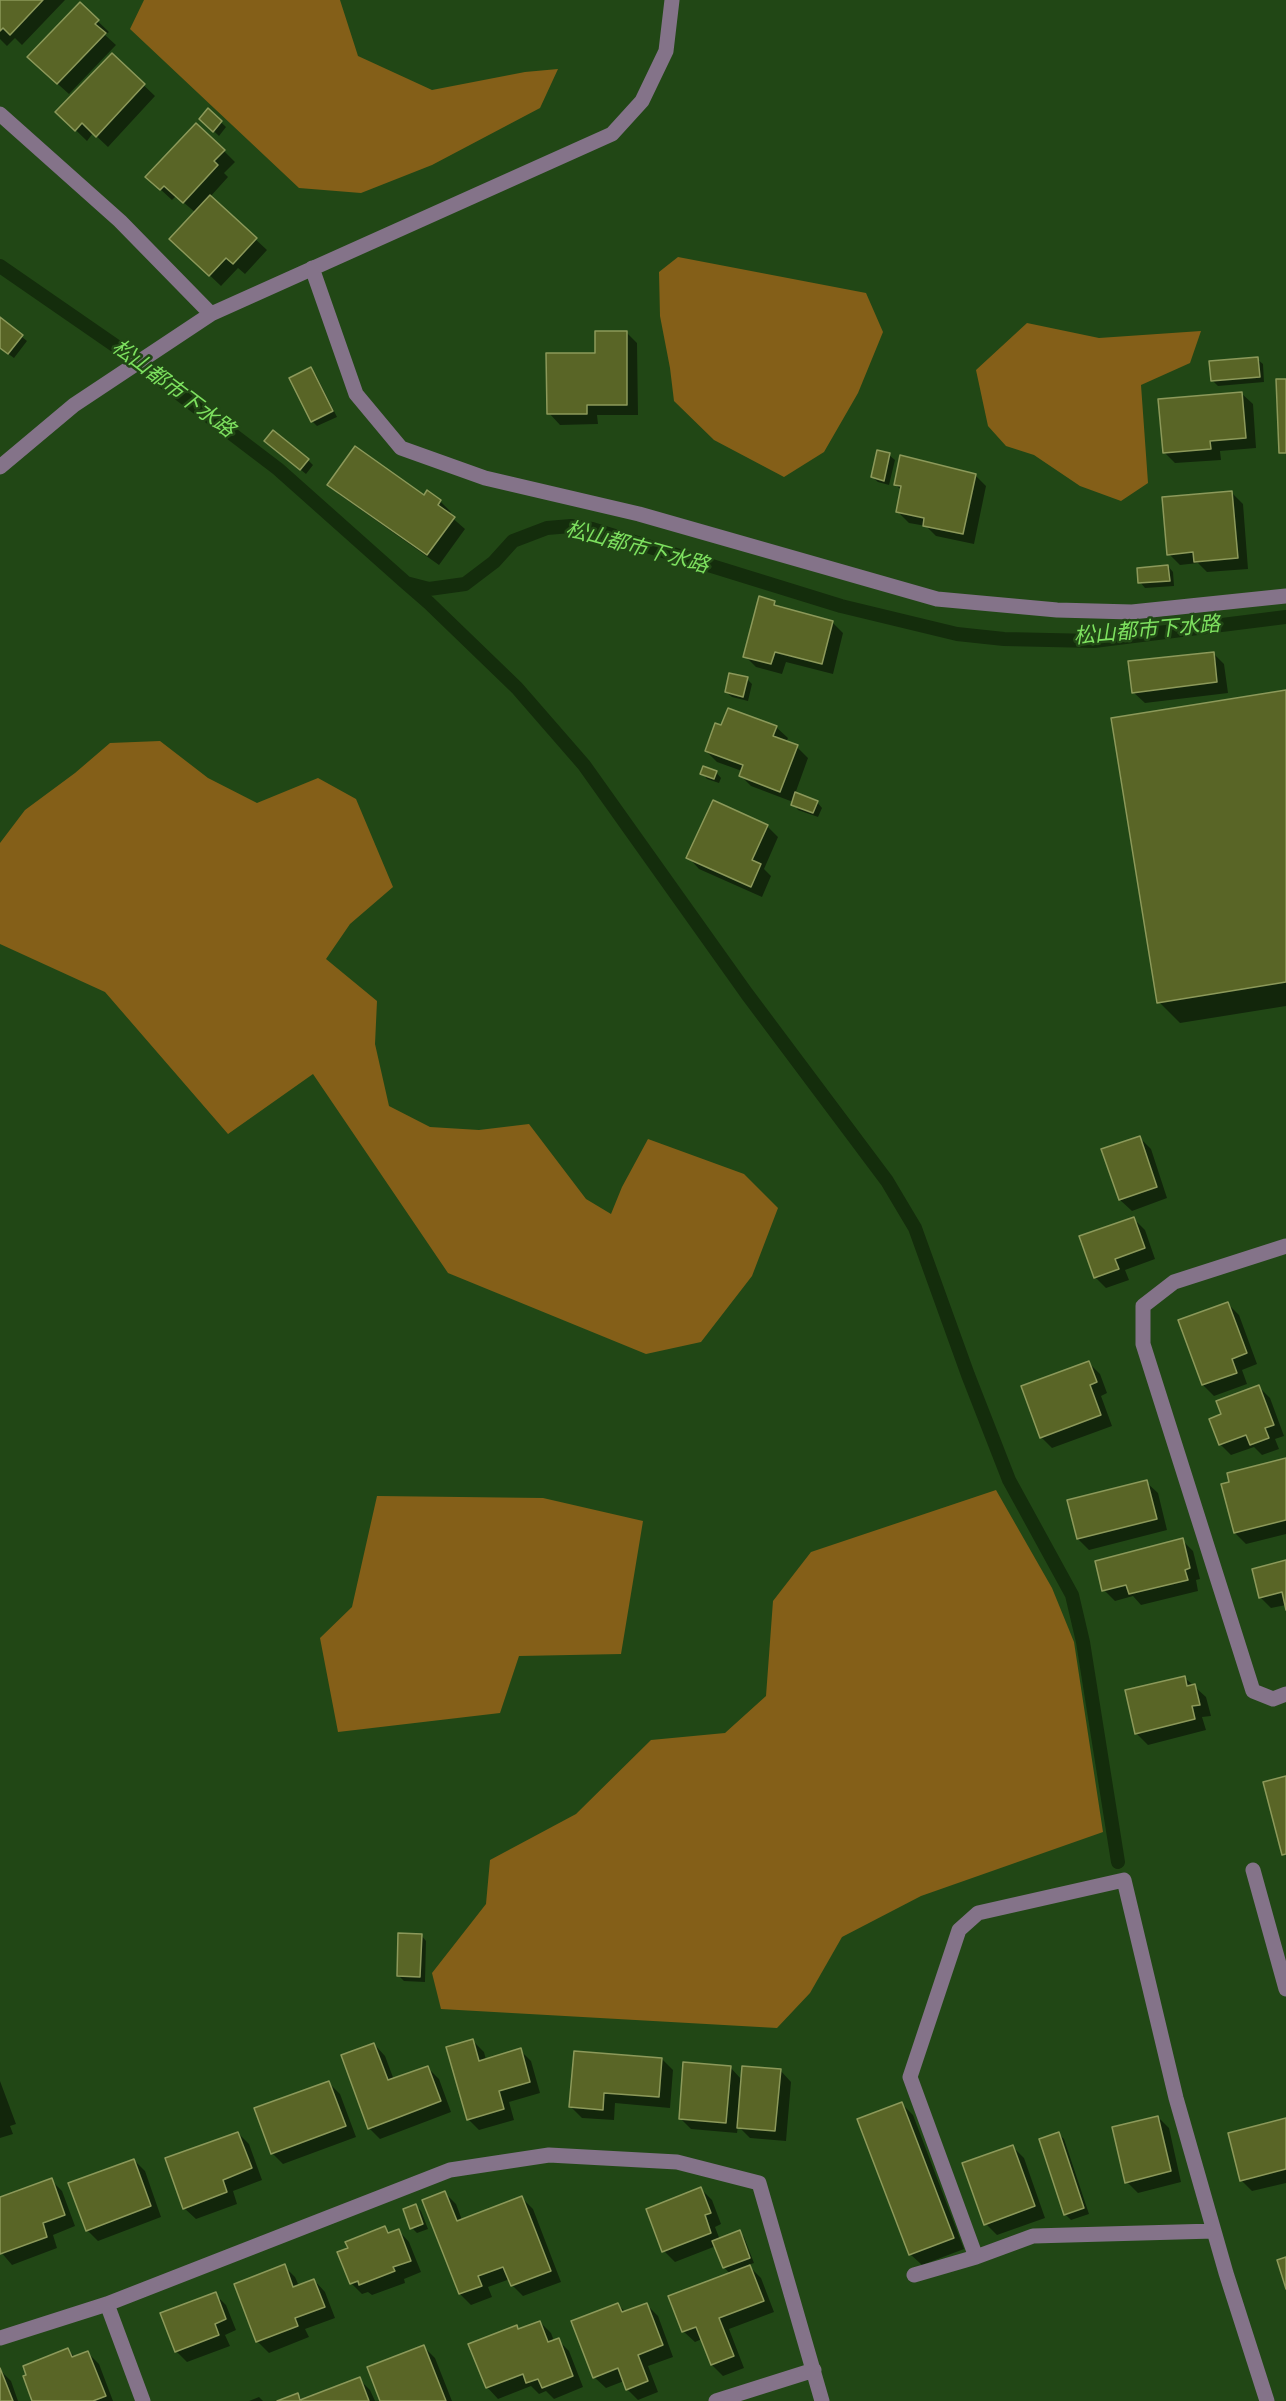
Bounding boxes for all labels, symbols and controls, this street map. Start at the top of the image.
water label: 松山都市下水路 [107,335,239,443]
water label: 松山都市下水路 [563,517,711,579]
water label: 松山都市下水路 [1073,612,1221,650]

